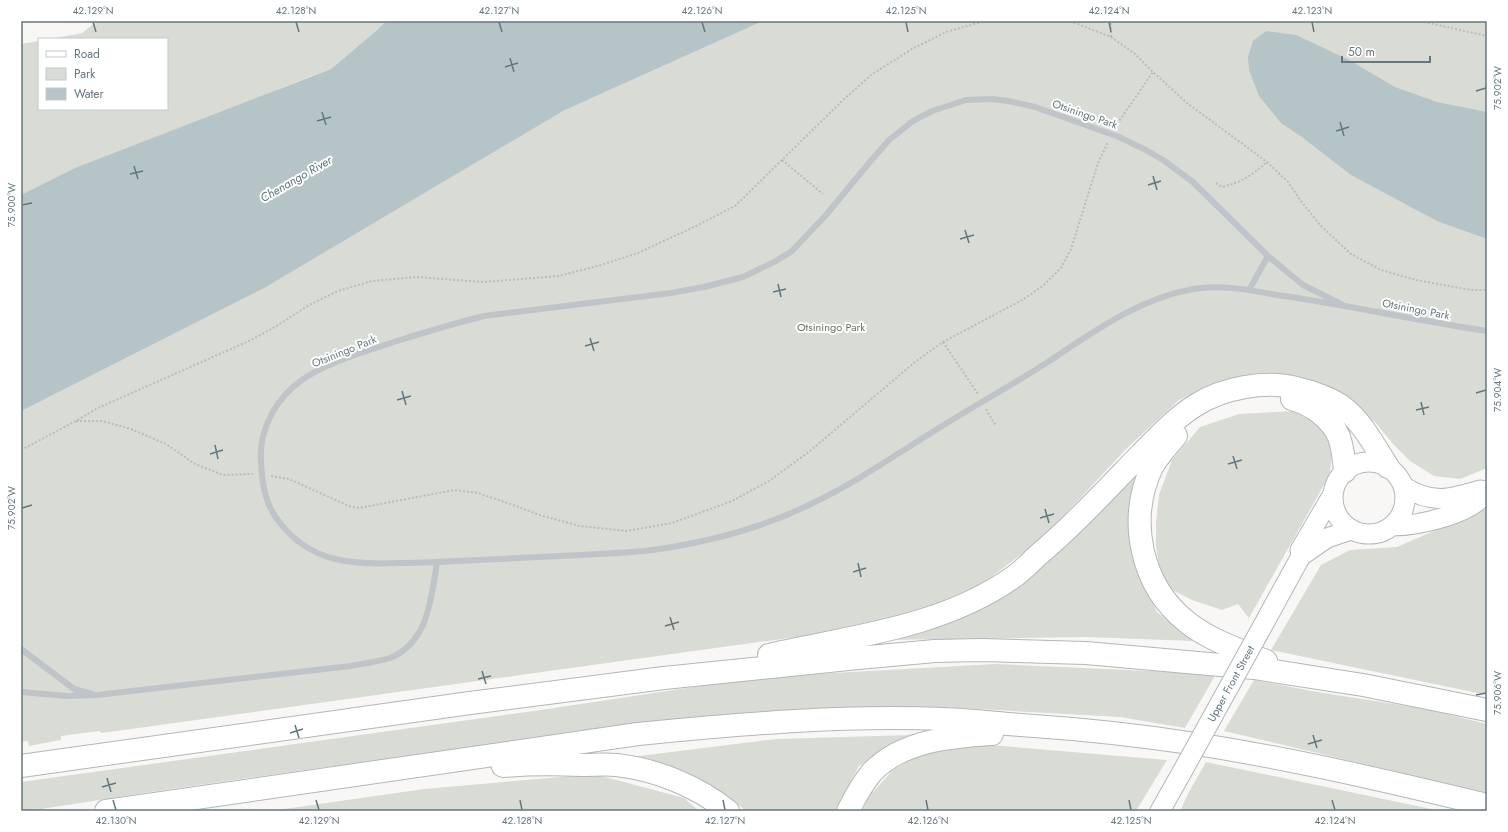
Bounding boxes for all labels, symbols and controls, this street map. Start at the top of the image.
text: 42.129°N [73,3,114,18]
text: 42.128°N [276,3,316,18]
text: 42.127°N [479,3,519,18]
text: 42.126°N [682,3,723,18]
text: 42.125°N [886,3,926,18]
text: 42.124°N [1088,3,1130,18]
text: 42.123°N [1292,3,1332,18]
legend [38,38,168,110]
scale bar [1342,38,1430,64]
text: 50 m [1348,43,1375,61]
text: Road [74,45,100,63]
text: Park [74,65,96,83]
text: 75.902°W [1490,66,1505,110]
text: Water [74,85,105,103]
street label: Otsiningo Park [1050,95,1120,133]
water label: Chenango River [257,151,336,207]
text: 75.900°W [4,183,19,227]
street label: Otsiningo Park [1381,295,1451,323]
park label: Otsiningo Park [797,319,865,335]
street label: Otsiningo Park [309,331,379,371]
text: 75.904°W [1490,368,1505,412]
text: 75.902°W [4,486,19,530]
street label: Upper Front Street [1203,642,1259,725]
text: 75.906°W [1490,671,1505,715]
text: 42.130°N [95,813,137,828]
text: 42.129°N [299,813,340,828]
text: 42.128°N [502,813,542,828]
text: 42.127°N [705,813,745,828]
text: 42.126°N [908,813,949,828]
text: 42.125°N [1111,813,1151,828]
text: 42.124°N [1314,813,1356,828]

